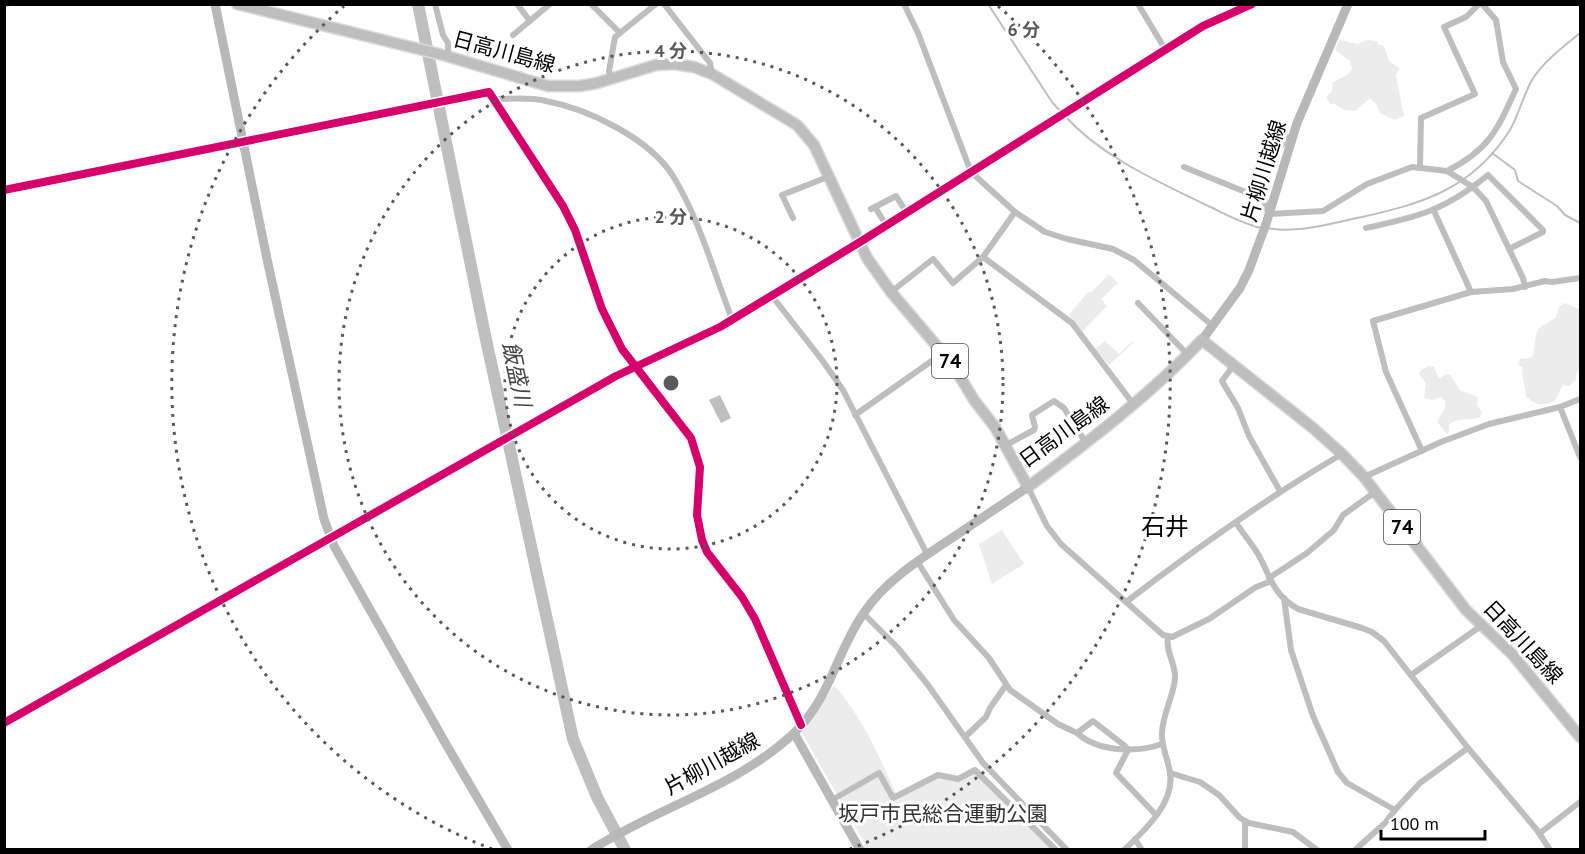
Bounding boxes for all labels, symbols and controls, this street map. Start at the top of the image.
text: 6 分 [1008,18,1040,41]
street label: 日高川島線 [450,25,558,78]
text: 4 分 [655,39,687,62]
street label: 片柳川越線 [1235,117,1292,225]
text: 2 分 [655,205,687,228]
water label: 飯盛川 [496,339,538,411]
road number: 74 [932,344,968,378]
centre of rings [661,373,681,393]
street label: 日高川島線 [1013,390,1114,473]
road number: 74 [1384,510,1420,544]
district label: 石井 [1141,511,1189,542]
street label: 日高川島線 [1478,594,1569,689]
street label: 片柳川越線 [659,726,764,801]
park label: 坂戸市民総合運動公園 [838,800,1048,827]
scale bar [1381,803,1484,841]
text: 100 m [1390,812,1439,835]

